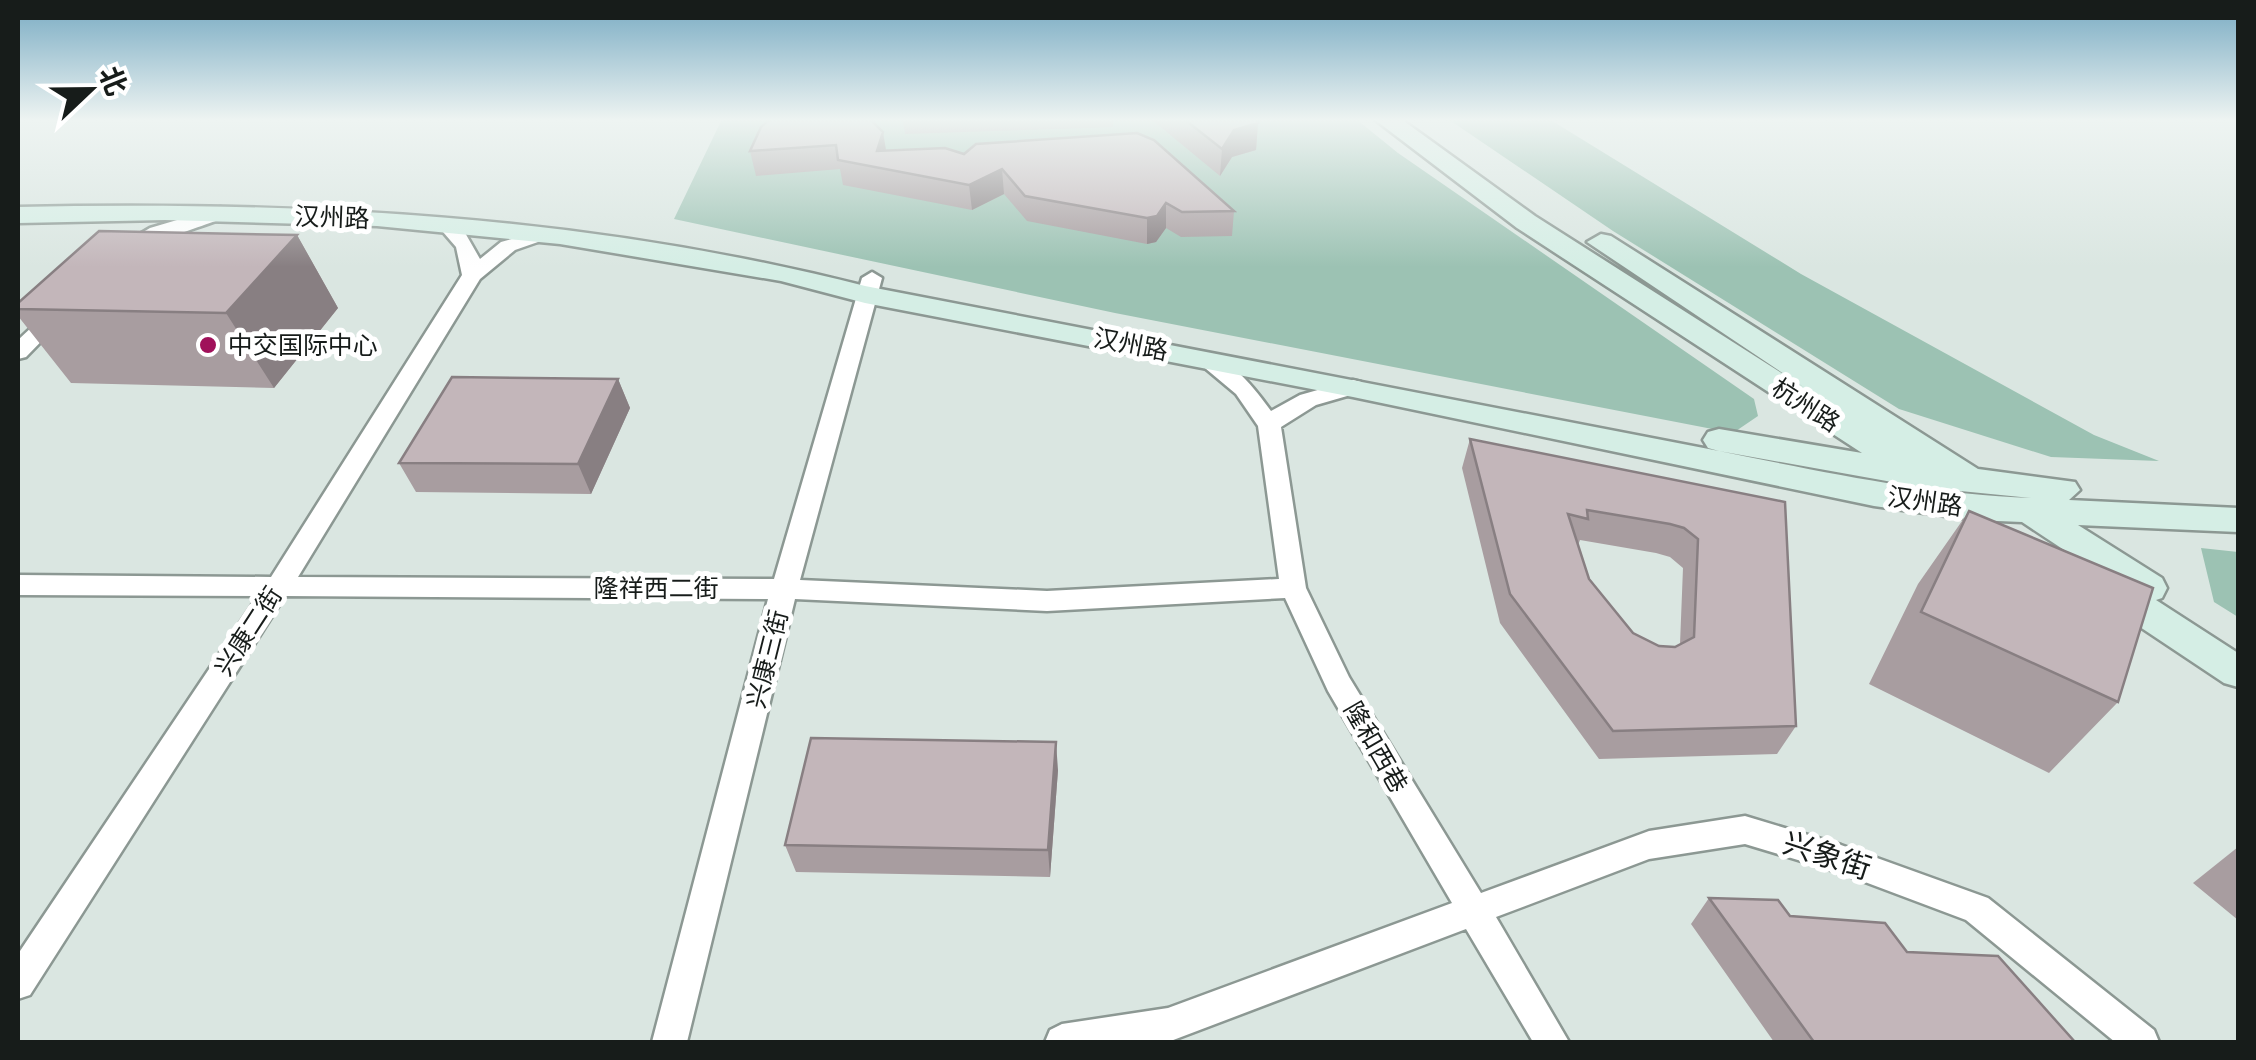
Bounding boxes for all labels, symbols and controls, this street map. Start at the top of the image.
north arrow [40,40,140,140]
text: 北 [91,61,136,100]
street label: 汉州路 [294,200,370,234]
street label: 汉州路 [1091,321,1171,367]
place label: 中交国际中心 [228,329,378,361]
marker: 中交国际中心 [197,334,219,356]
street label: 杭州路 [1766,371,1846,439]
street label: 汉州路 [1886,480,1964,522]
street label: 隆祥西二街 [593,572,719,604]
street label: 兴康二街 [207,580,289,682]
street label: 兴康三街 [739,607,795,711]
street label: 隆和西巷 [1337,696,1415,798]
street label: 兴象街 [1779,822,1876,887]

